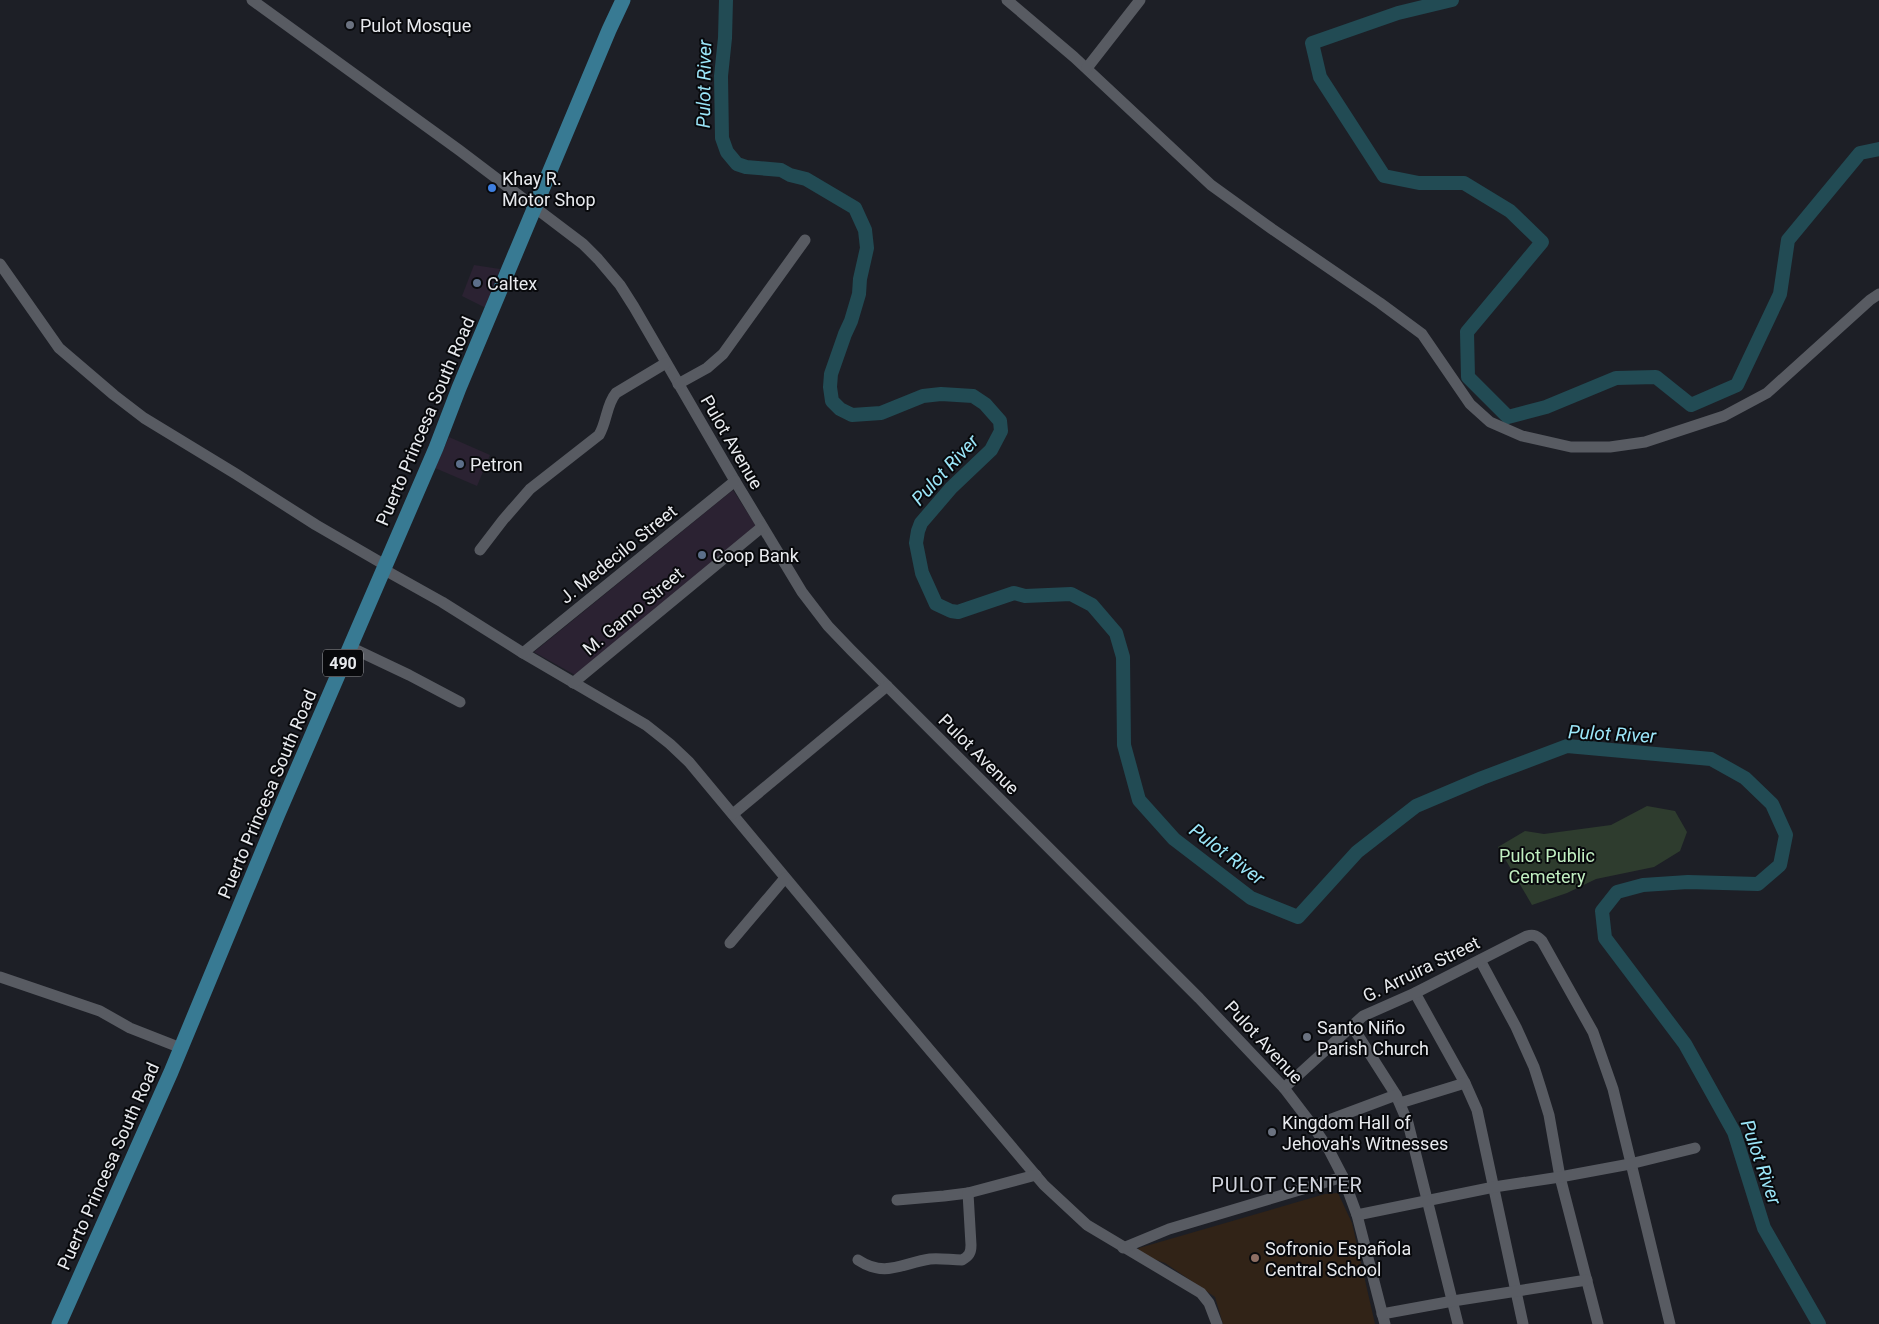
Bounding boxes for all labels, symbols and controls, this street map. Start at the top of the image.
place label: Pulot Mosque [360,15,471,36]
marker: Pulot Mosque [344,19,356,31]
water label: Pulot River [692,39,716,128]
place label: Khay R. Motor Shop [502,168,596,210]
marker: Khay R. Motor Shop [486,182,498,194]
place label: Caltex [487,273,537,294]
marker: Caltex [471,277,483,289]
street label: Puerto Princesa South Road [371,314,479,528]
street label: Pulot Avenue [697,391,767,493]
water label: Pulot River [907,429,984,510]
place label: Petron [470,454,523,475]
marker: Petron [454,458,466,470]
street label: J. Medecilo Street [555,500,681,608]
place label: Coop Bank [712,545,800,566]
marker: Coop Bank [696,549,708,561]
street label: M. Gamo Street [578,563,688,659]
road number: 490 [323,650,363,676]
street label: Puerto Princesa South Road [213,687,321,901]
street label: Pulot Avenue [934,709,1024,799]
water label: Pulot River [1567,720,1657,748]
water label: Pulot River [1185,818,1270,890]
park label: Pulot Public Cemetery [1499,845,1595,887]
street label: G. Arruira Street [1359,932,1483,1006]
street label: Pulot Avenue [1220,996,1308,1088]
place label: Santo Niño Parish Church [1317,1017,1429,1059]
marker: Santo Niño Parish Church [1301,1031,1313,1043]
street label: Puerto Princesa South Road [53,1059,163,1273]
place label: Kingdom Hall of Jehovah's Witnesses [1282,1112,1448,1154]
water label: Pulot River [1736,1117,1786,1208]
marker: Kingdom Hall of Jehovah's Witnesses [1266,1126,1278,1138]
district label: PULOT CENTER [1211,1173,1363,1197]
place label: Sofronio Española Central School [1265,1238,1411,1280]
marker: Sofronio Española Central School [1249,1252,1261,1264]

